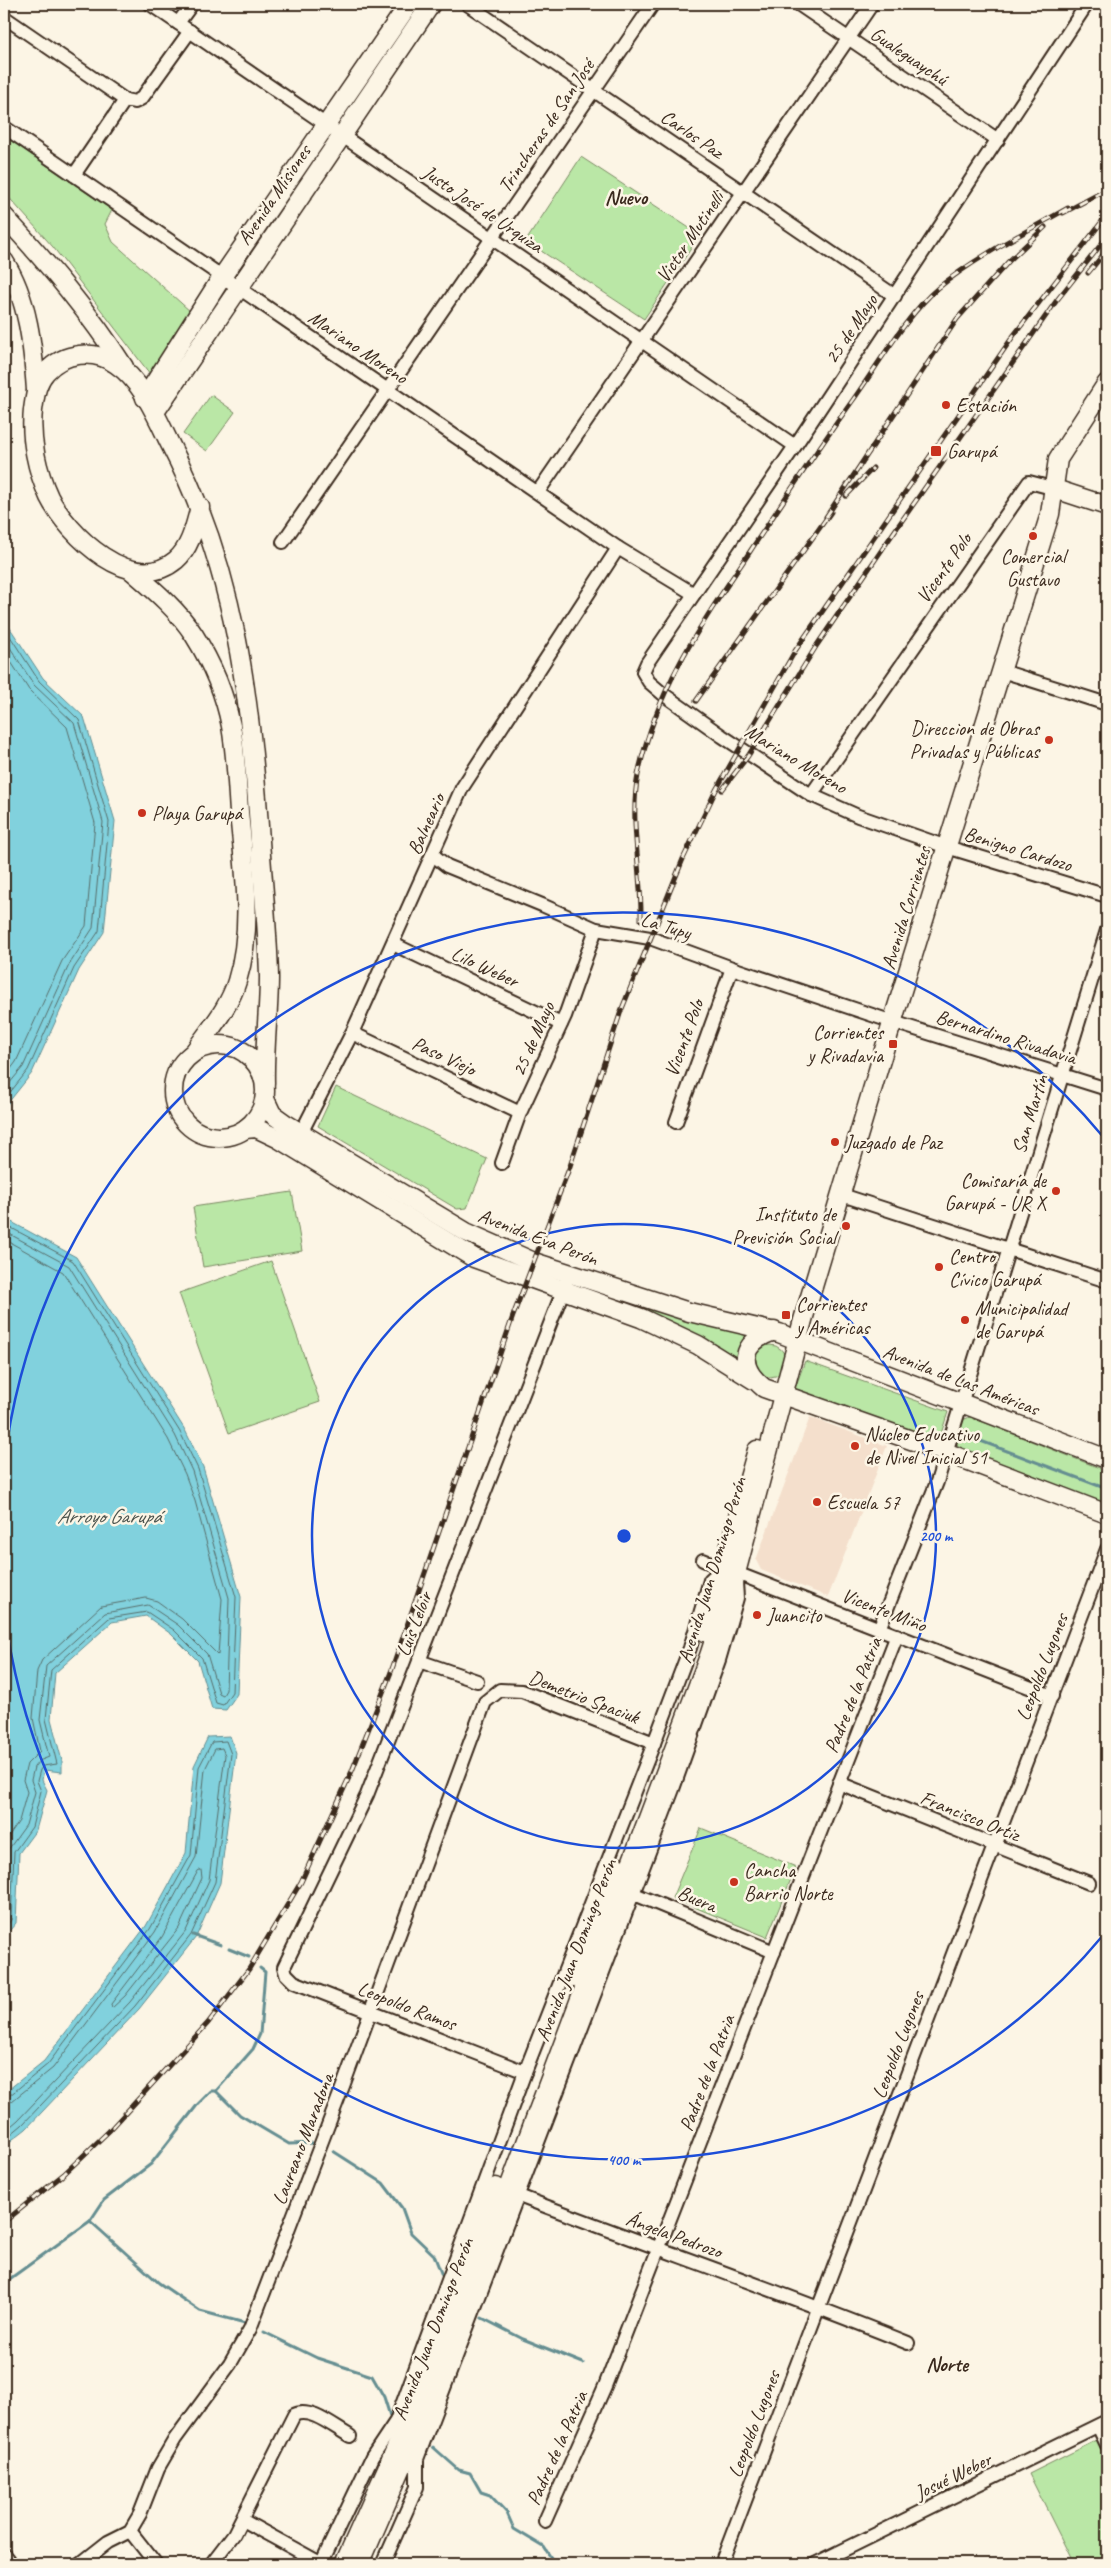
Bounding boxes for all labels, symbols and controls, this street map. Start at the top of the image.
street label: Gualeguaychú [866,21,954,92]
street label: Trincheras de San José [492,52,602,197]
street label: Carlos Paz [656,104,730,166]
street label: Avenida Misiones [231,139,318,250]
street label: Justo José de Urquiza [417,159,549,259]
district label: Nuevo [605,184,649,210]
street label: Victor Mutinelli [650,185,731,287]
street label: 25 de Mayo [819,289,884,368]
street label: Mariano Moreno [304,305,413,390]
place label: Estación [956,393,1017,418]
marker: Estación [940,399,952,411]
place label: Garupá [947,439,999,464]
marker: Garupá [929,444,943,458]
street label: Vicente Polo [911,526,978,608]
marker: Comercial Gustavo [1027,530,1039,542]
place label: Comercial Gustavo [1001,544,1069,592]
place label: Direccion de Obras Privadas y Públicas [910,716,1041,764]
street label: Mariano Moreno [741,719,852,800]
marker: Direccion de Obras Privadas y Públicas [1043,734,1055,746]
street label: Balneario [402,788,451,858]
place label: Playa Garupá [152,801,245,826]
marker: Playa Garupá [136,807,148,819]
street label: Benigno Cardozo [961,821,1076,877]
street label: Avenida Corrientes [876,842,937,972]
street label: La Tupy [638,907,695,946]
street label: Lilo Weber [448,941,524,994]
street label: Vicente Polo [659,994,710,1080]
street label: 25 de Mayo [506,997,561,1080]
street label: Bernardino Rivadavia [933,1004,1081,1071]
place label: Corrientes y Rivadavia [807,1020,885,1068]
street label: Paso Viejo [408,1030,481,1082]
marker: Corrientes y Rivadavia [887,1038,899,1050]
street label: San Martín [1006,1071,1054,1156]
place label: Juzgado de Paz [844,1130,943,1155]
marker: Juzgado de Paz [829,1136,841,1148]
place label: Comisaría de Garupá - UR X [945,1168,1048,1216]
marker: Comisaría de Garupá - UR X [1050,1185,1062,1197]
place label: Instituto de Previsión Social [732,1202,840,1250]
street label: Avenida Eva Perón [475,1203,602,1272]
marker: Instituto de Previsión Social [840,1220,852,1232]
place label: Centro Cívico Garupá [949,1244,1043,1292]
marker: Centro Cívico Garupá [933,1261,945,1273]
place label: Corrientes y Américas [795,1292,872,1340]
place label: Municipalidad de Garupá [975,1296,1071,1344]
marker: Corrientes y Américas [780,1309,792,1321]
marker: Municipalidad de Garupá [959,1314,971,1326]
street label: Avenida de Las Américas [880,1339,1044,1422]
place label: Núcleo Educativo de Nivel Inicial 51 [865,1422,988,1470]
marker: Núcleo Educativo de Nivel Inicial 51 [849,1440,861,1452]
street label: Avenida Juan Domingo Perón [672,1473,753,1666]
place label: Escuela 57 [827,1490,901,1515]
marker: Escuela 57 [811,1496,823,1508]
water label: Arroyo Garupá [57,1503,166,1529]
centre of rings [615,1527,633,1545]
text: 200 m [920,1527,954,1546]
street label: Vicente Miño [838,1582,931,1638]
street label: Luis Leloir [390,1587,438,1660]
place label: Juancito [766,1603,823,1628]
street label: Leopoldo Lugones [1010,1608,1075,1724]
marker: Juancito [751,1609,763,1621]
street label: Padre de la Patria [818,1632,888,1756]
street label: Demetrio Spaciuk [525,1665,644,1730]
street label: Francisco Ortiz [917,1785,1025,1848]
street label: Avenida Juan Domingo Perón [530,1854,623,2045]
place label: Cancha Barrio Norte [744,1858,834,1906]
marker: Cancha Barrio Norte [728,1876,740,1888]
street label: Buera [674,1880,722,1919]
street label: Leopoldo Ramos [354,1976,462,2037]
street label: Leopoldo Lugones [866,1986,931,2102]
street label: Padre de la Patria [673,2010,741,2135]
street label: Laureano Maradona [266,2068,340,2208]
text: 400 m [608,2151,642,2170]
street label: Ángela Pedrozo [623,2206,727,2265]
street label: Avenida Juan Domingo Perón [387,2233,480,2424]
district label: Norte [926,2351,970,2377]
street label: Leopoldo Lugones [722,2365,787,2481]
street label: Padre de la Patria [521,2386,594,2509]
street label: Josué Weber [910,2446,997,2506]

